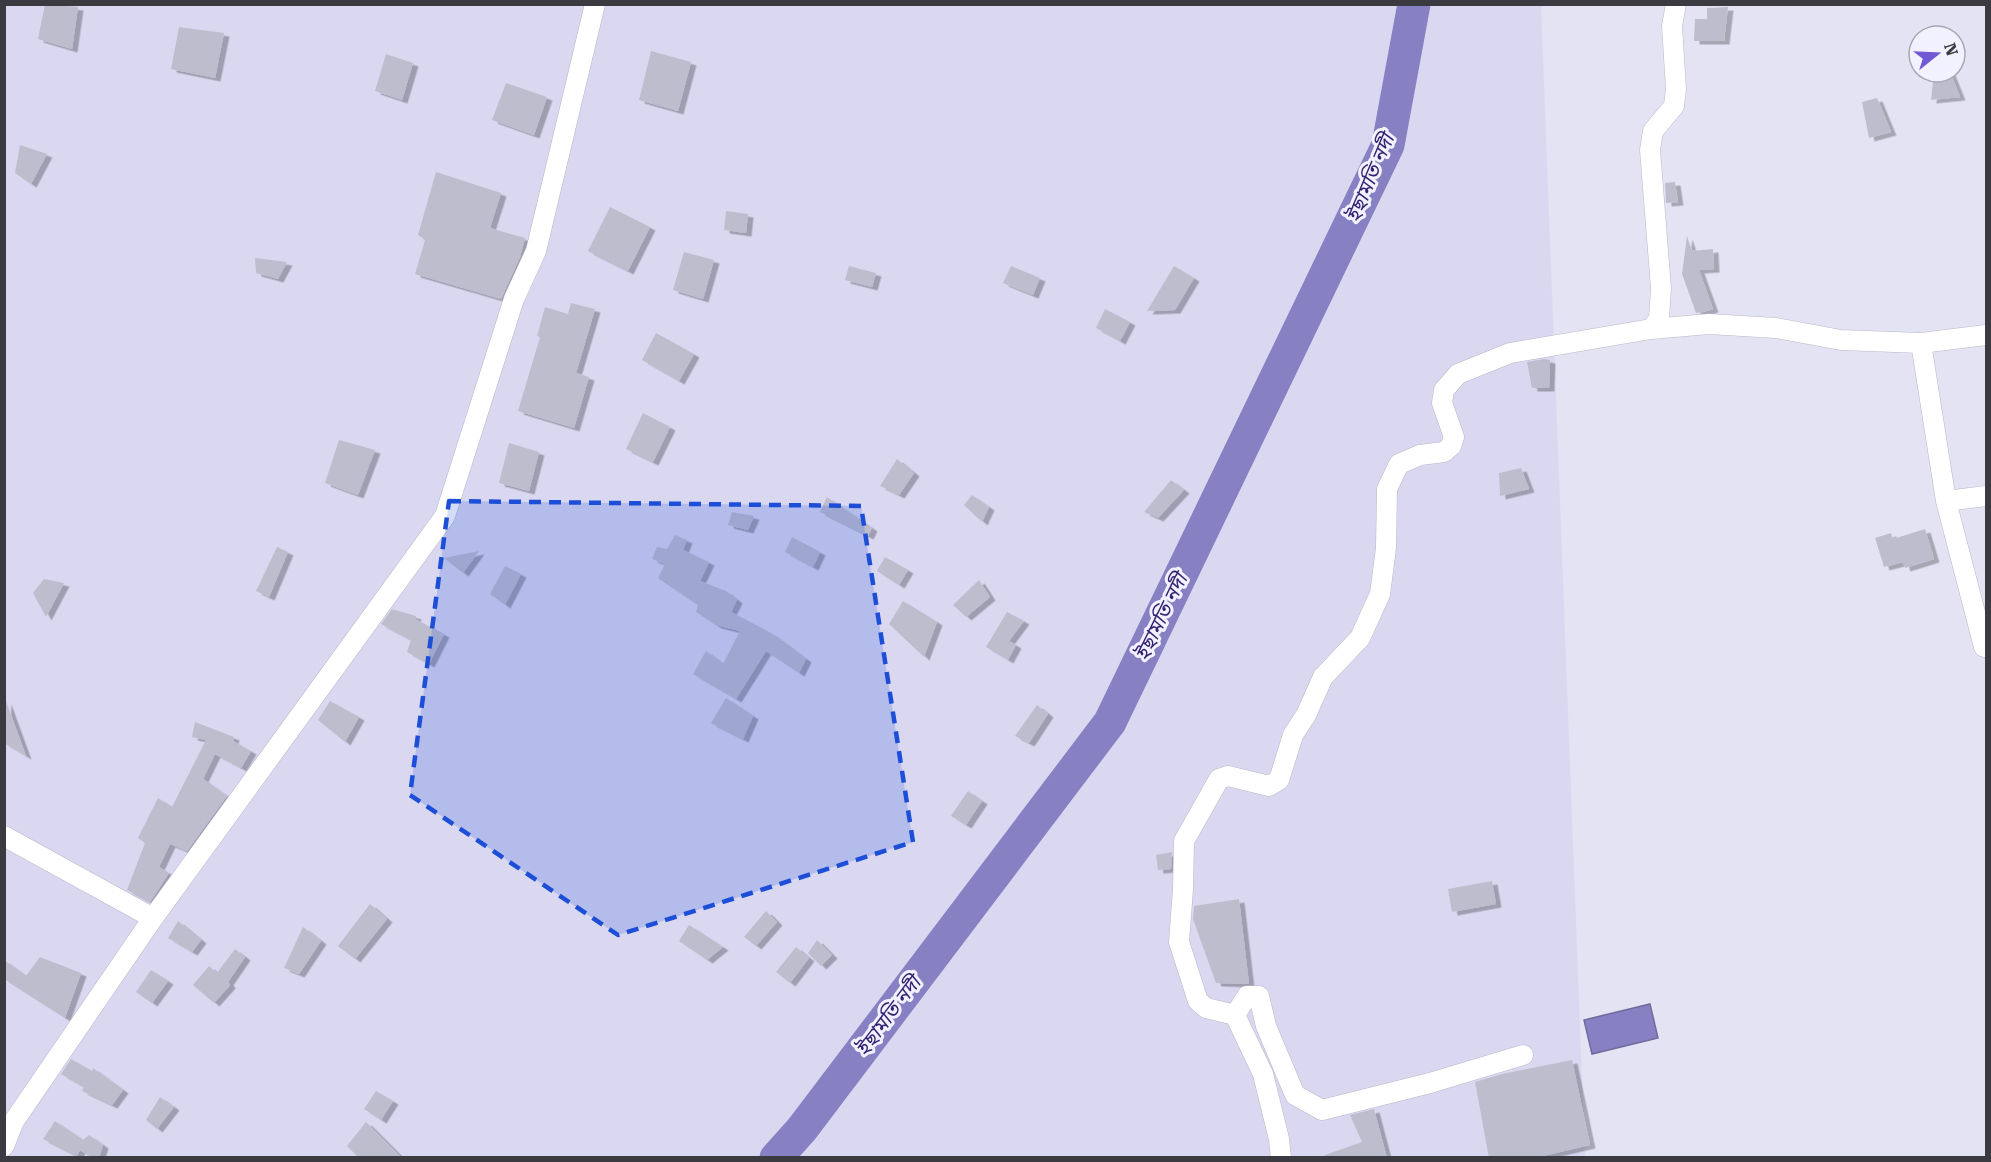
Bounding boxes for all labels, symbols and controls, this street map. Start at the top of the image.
north arrow [1907,24,1967,84]
text: N [1940,41,1962,58]
water label: ইছামতি নদী [1341,127,1401,226]
water label: ইছামতি নদী [1130,566,1194,664]
water label: ইছামতি নদী [850,969,928,1061]

